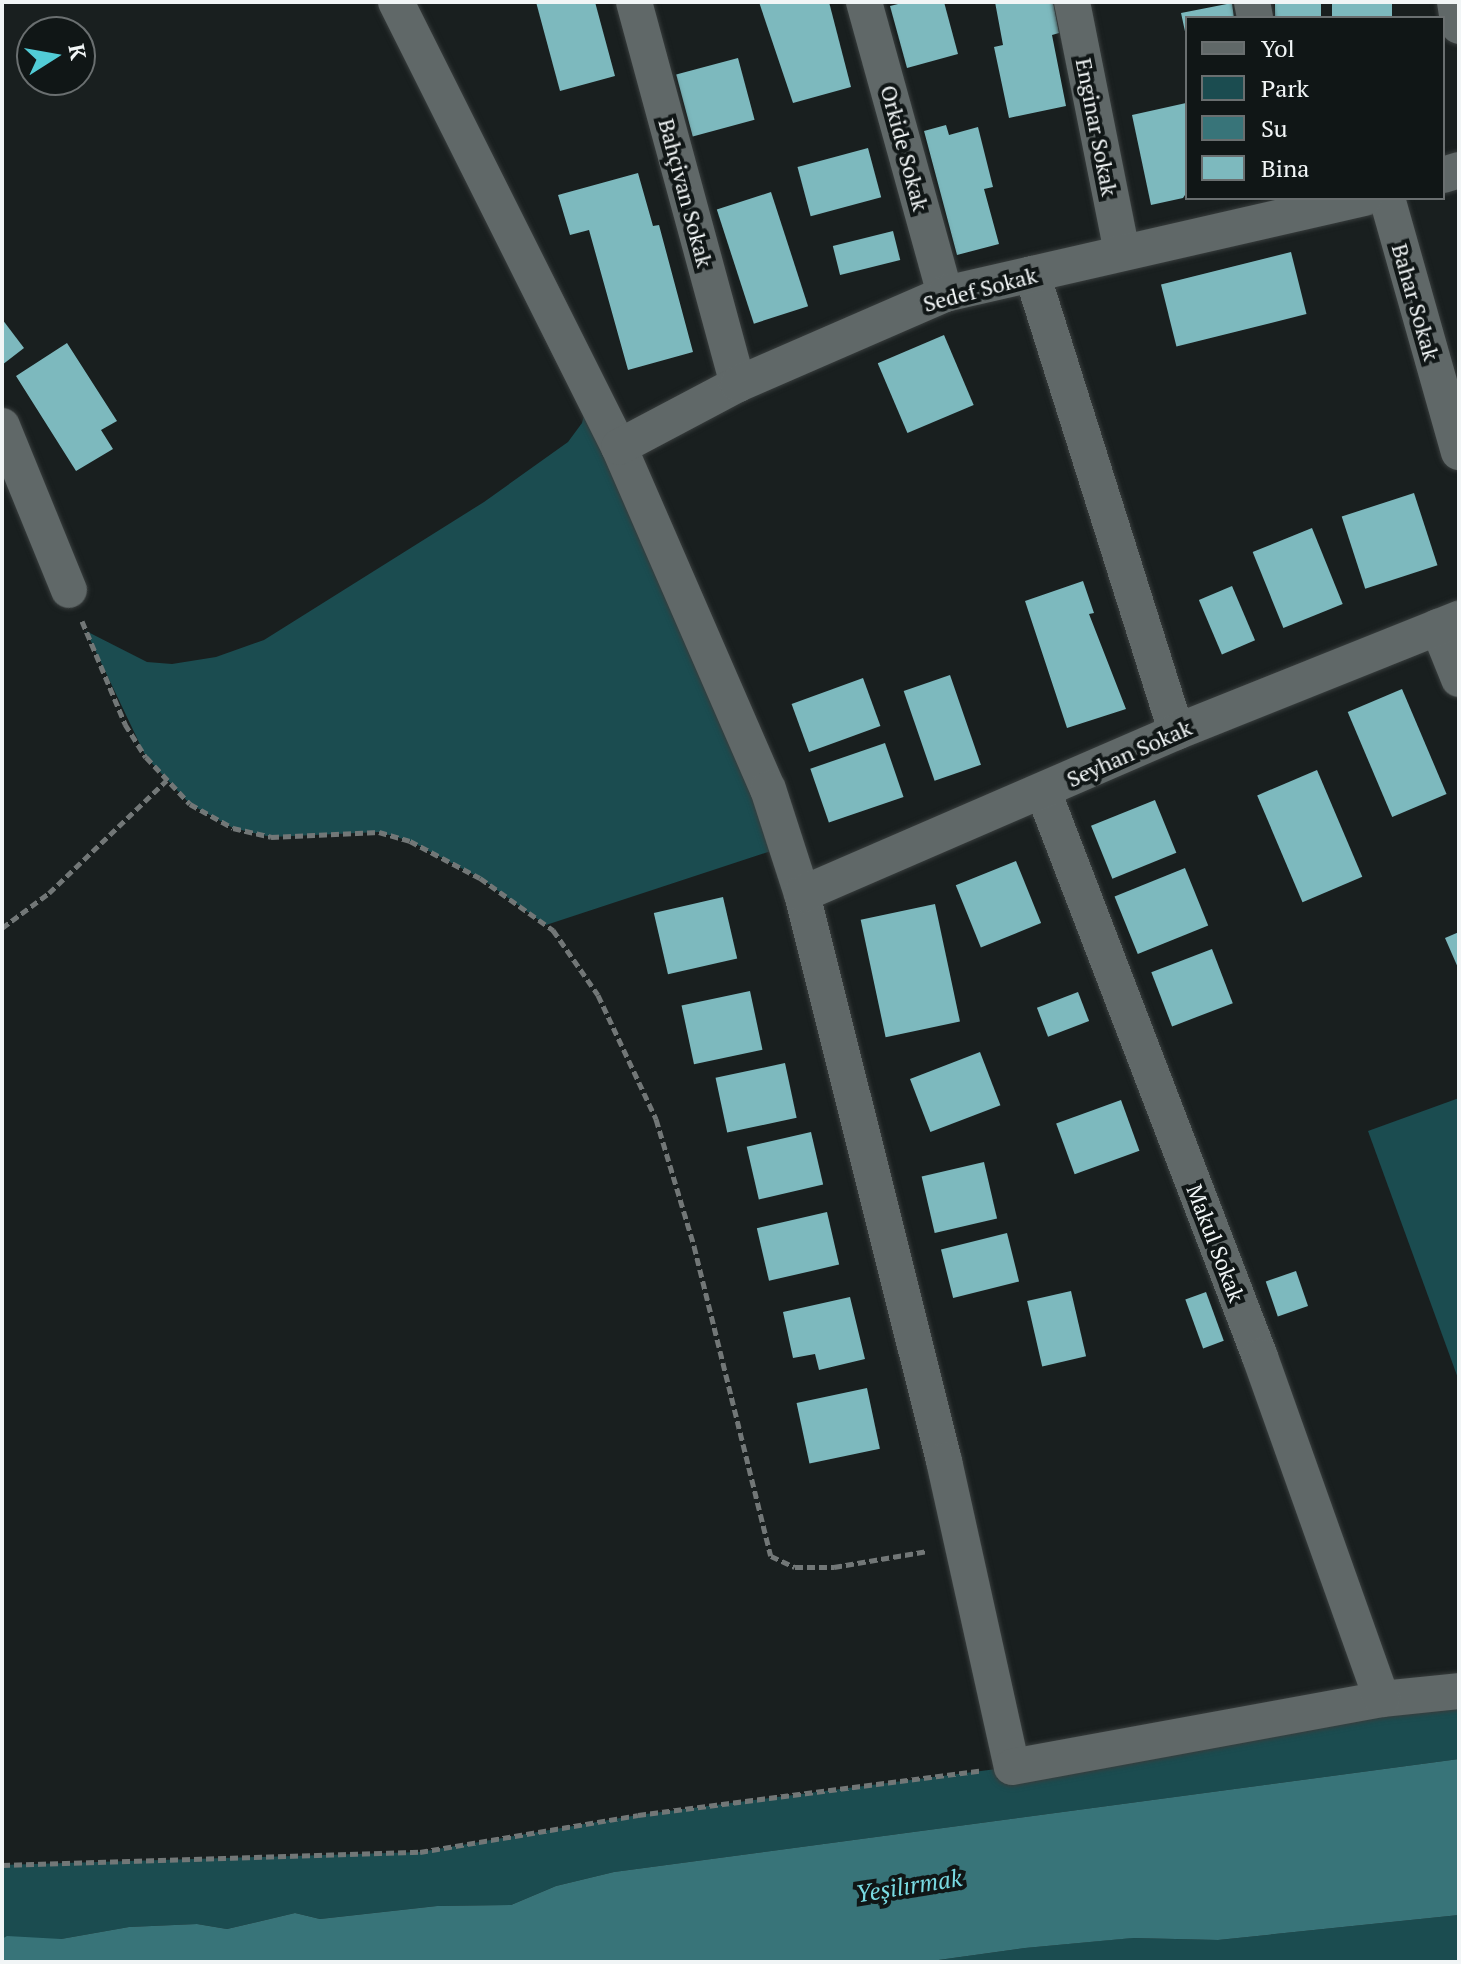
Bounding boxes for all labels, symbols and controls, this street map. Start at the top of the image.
north arrow [16,16,96,96]
legend [1185,16,1445,200]
text: Yol [1261,32,1295,64]
text: K [62,41,94,62]
street label: Enginar Sokak [1071,56,1123,198]
text: Park [1261,72,1309,104]
street label: Orkide Sokak [876,82,934,214]
text: Su [1261,112,1288,144]
street label: Bahçivan Sokak [653,116,719,270]
text: Bina [1261,152,1309,184]
street label: Bahar Sokak [1387,241,1445,363]
street label: Sedef Sokak [920,261,1040,317]
street label: Seyhan Sokak [1063,714,1195,792]
street label: Makul Sokak [1181,1180,1251,1306]
water label: Yeşilırmak [854,1863,964,1909]

